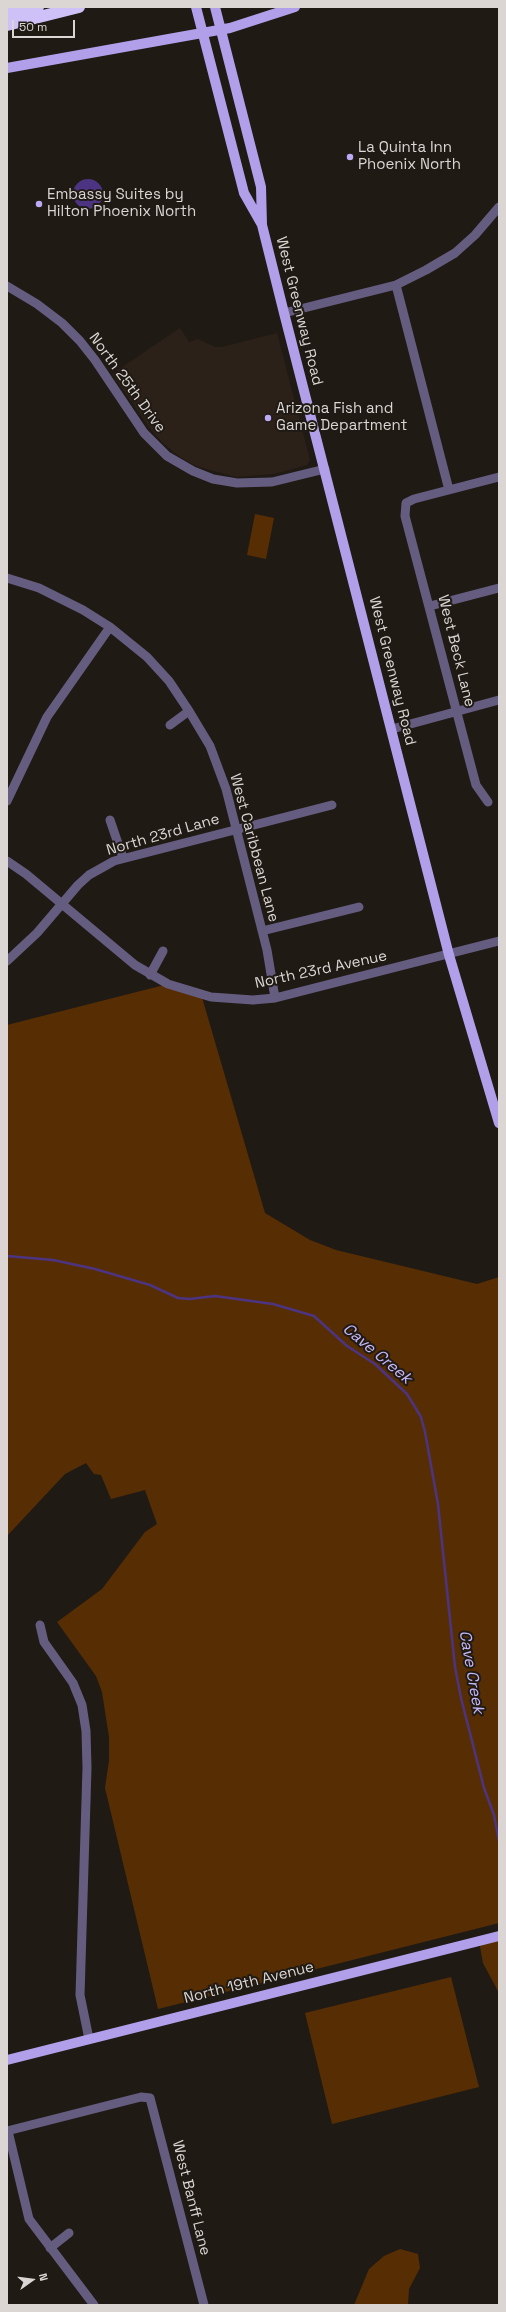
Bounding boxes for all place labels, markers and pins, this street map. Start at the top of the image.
place label: La Quinta Inn Phoenix North [358,139,461,174]
marker: La Quinta Inn Phoenix North [345,152,355,162]
place label: Embassy Suites by Hilton Phoenix North [47,186,196,221]
marker: Embassy Suites by Hilton Phoenix North [34,199,44,209]
place label: Arizona Fish and Game Department [276,400,407,435]
marker: Arizona Fish and Game Department [263,413,273,423]

